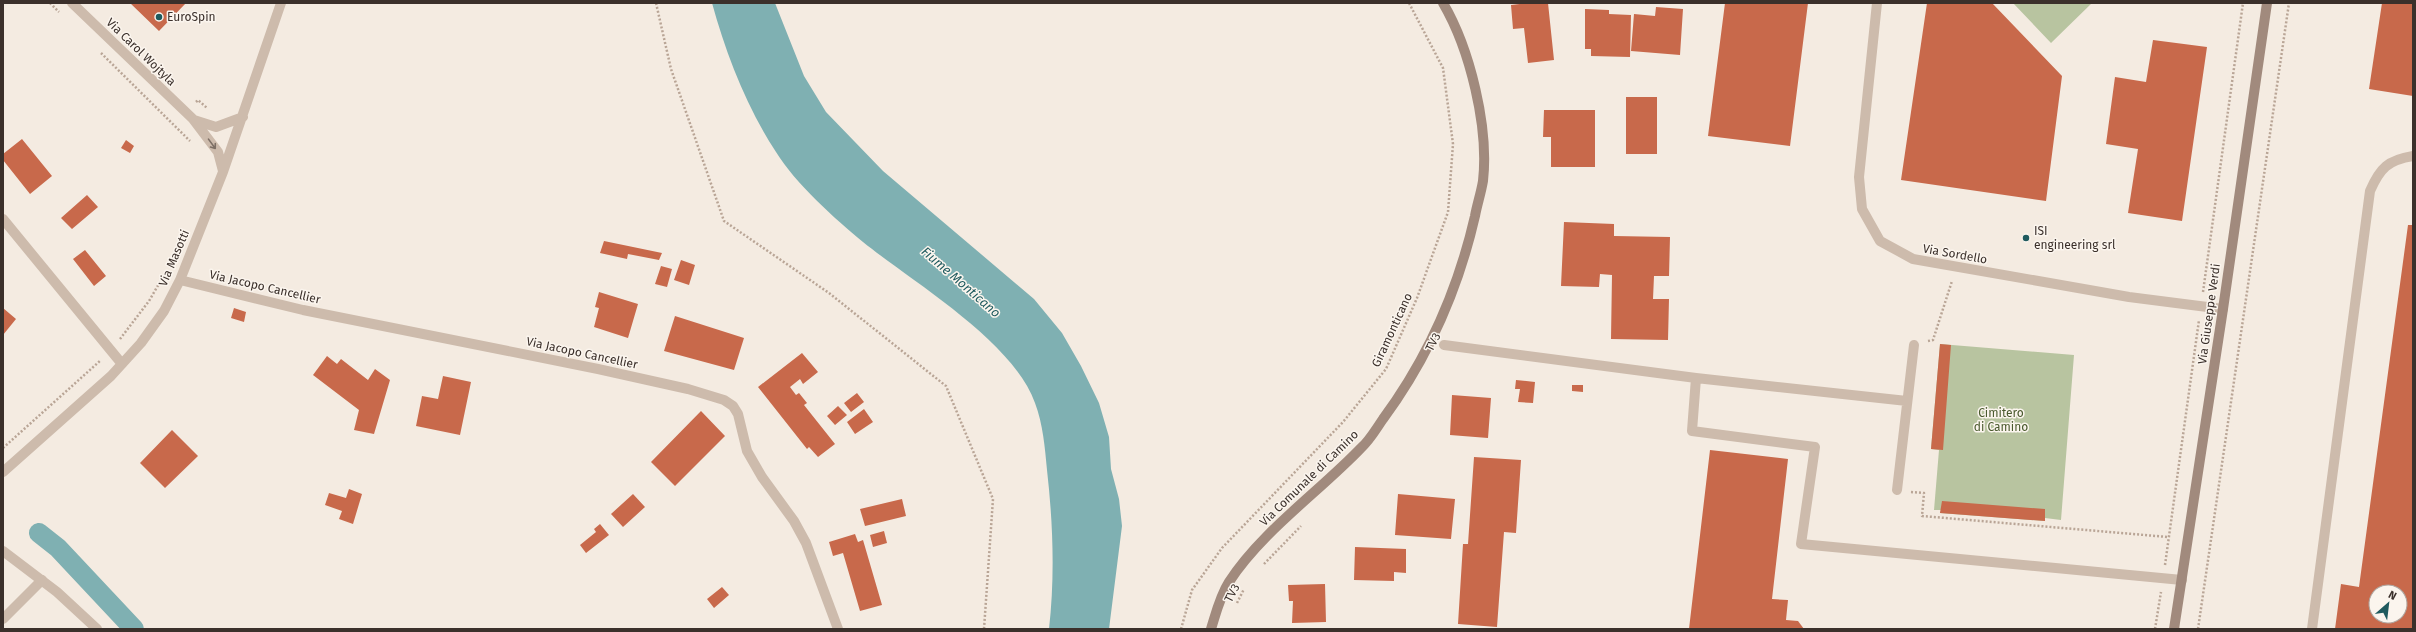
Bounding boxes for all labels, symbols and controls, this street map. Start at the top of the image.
place label: EuroSpin [167,10,216,24]
marker: EuroSpin [154,12,164,22]
street label: Via Carol Wojtyla [103,15,179,89]
one-way arrow [208,138,216,149]
place label: ISI engineering srl [2034,224,2116,252]
street label: Via Masotti [156,228,192,288]
marker: ISI engineering srl [2021,233,2031,243]
street label: Via Sordello [1922,241,1988,267]
water label: Fiume Monticano [918,244,1004,320]
street label: Via Giuseppe Verdi [2195,263,2223,365]
street label: Via Jacopo Cancellier [208,267,322,307]
street label: Giramonticano [1369,291,1415,369]
street label: TV3 [1422,330,1444,354]
street label: Via Jacopo Cancellier [525,334,639,372]
park label: Cimitero di Camino [1974,406,2028,434]
street label: Via Comunale di Camino [1257,427,1361,529]
street label: TV3 [1221,581,1243,605]
north arrow [2368,584,2408,624]
text: N [2386,588,2399,603]

